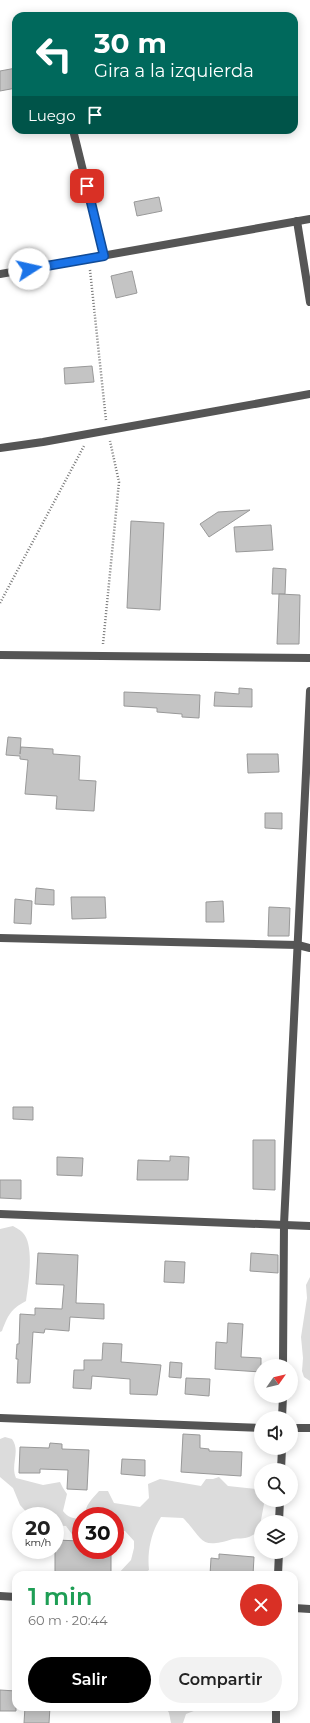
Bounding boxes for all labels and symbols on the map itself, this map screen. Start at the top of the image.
pin [70,169,104,203]
position arrow [8,248,50,290]
north arrow [254,1359,298,1403]
speed limit sign: 30 [72,1507,124,1559]

